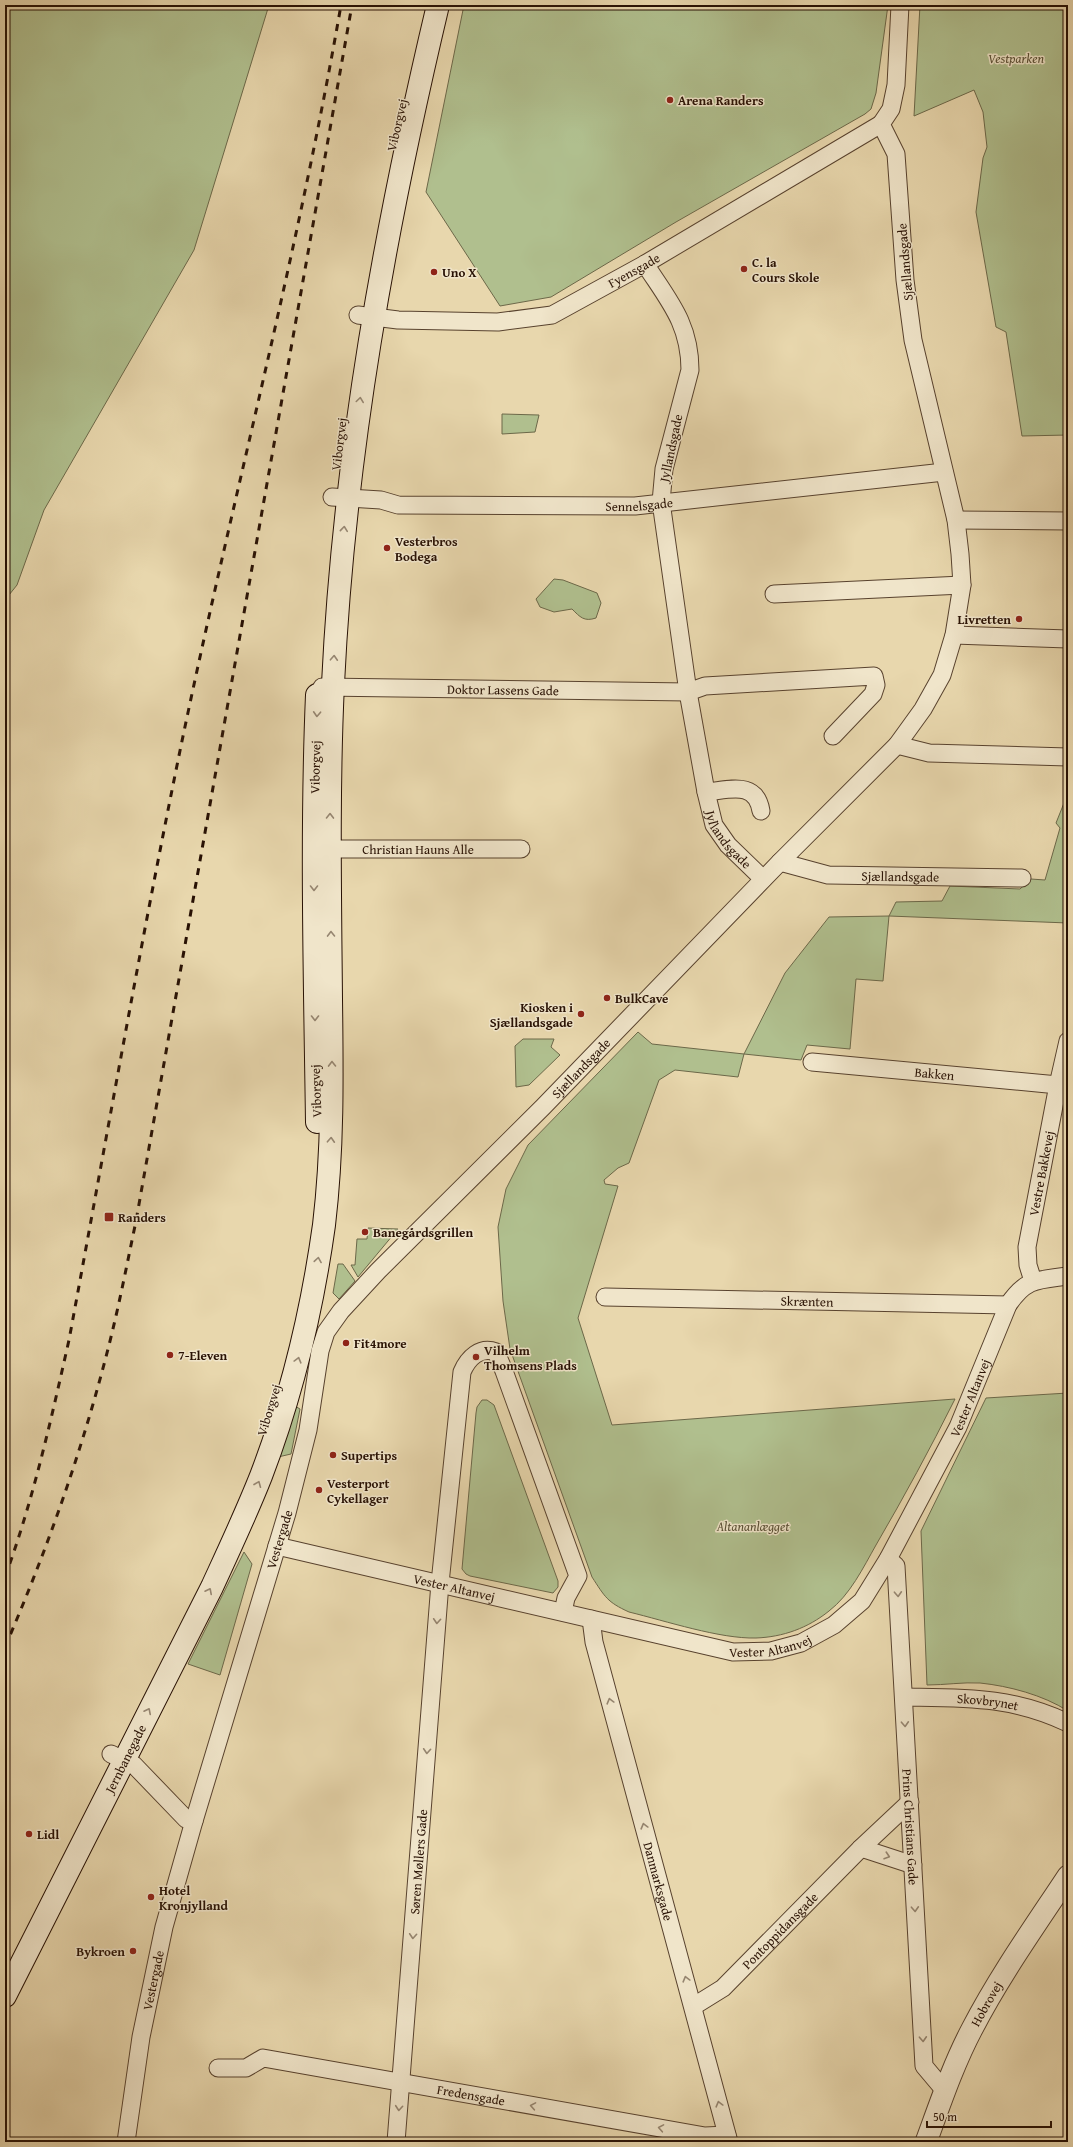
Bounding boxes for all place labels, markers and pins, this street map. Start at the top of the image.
place label: Arena Randers [678,91,764,110]
marker: Arena Randers [665,95,675,105]
place label: C. la Cours Skole [752,253,819,287]
place label: Uno X [442,263,477,282]
marker: C. la Cours Skole [739,264,749,274]
marker: Uno X [429,267,439,277]
place label: Vesterbros Bodega [395,532,458,566]
marker: Vesterbros Bodega [382,543,392,553]
place label: Livretten [957,610,1011,629]
marker: Livretten [1014,614,1024,624]
place label: BulkCave [615,989,668,1008]
marker: BulkCave [602,993,612,1003]
place label: Kiosken i Sjællandsgade [490,998,573,1032]
marker: Kiosken i Sjællandsgade [576,1009,586,1019]
place label: Randers [118,1208,166,1227]
marker: Randers [103,1211,115,1223]
place label: Banegårdsgrillen [373,1223,473,1242]
marker: Banegårdsgrillen [360,1227,370,1237]
place label: Fit4more [354,1334,407,1353]
marker: Fit4more [341,1338,351,1348]
place label: Vilhelm Thomsens Plads [484,1341,577,1375]
place label: 7-Eleven [178,1346,228,1365]
marker: 7-Eleven [165,1350,175,1360]
marker: Vilhelm Thomsens Plads [471,1352,481,1362]
place label: Supertips [341,1446,397,1465]
marker: Supertips [328,1450,338,1460]
place label: Vesterport Cykellager [327,1474,389,1508]
marker: Vesterport Cykellager [314,1485,324,1495]
place label: Lidl [37,1825,59,1844]
marker: Lidl [24,1829,34,1839]
place label: Hotel Kronjylland [159,1881,229,1915]
marker: Hotel Kronjylland [146,1892,156,1902]
place label: Bykroen [76,1942,125,1961]
marker: Bykroen [128,1946,138,1956]

